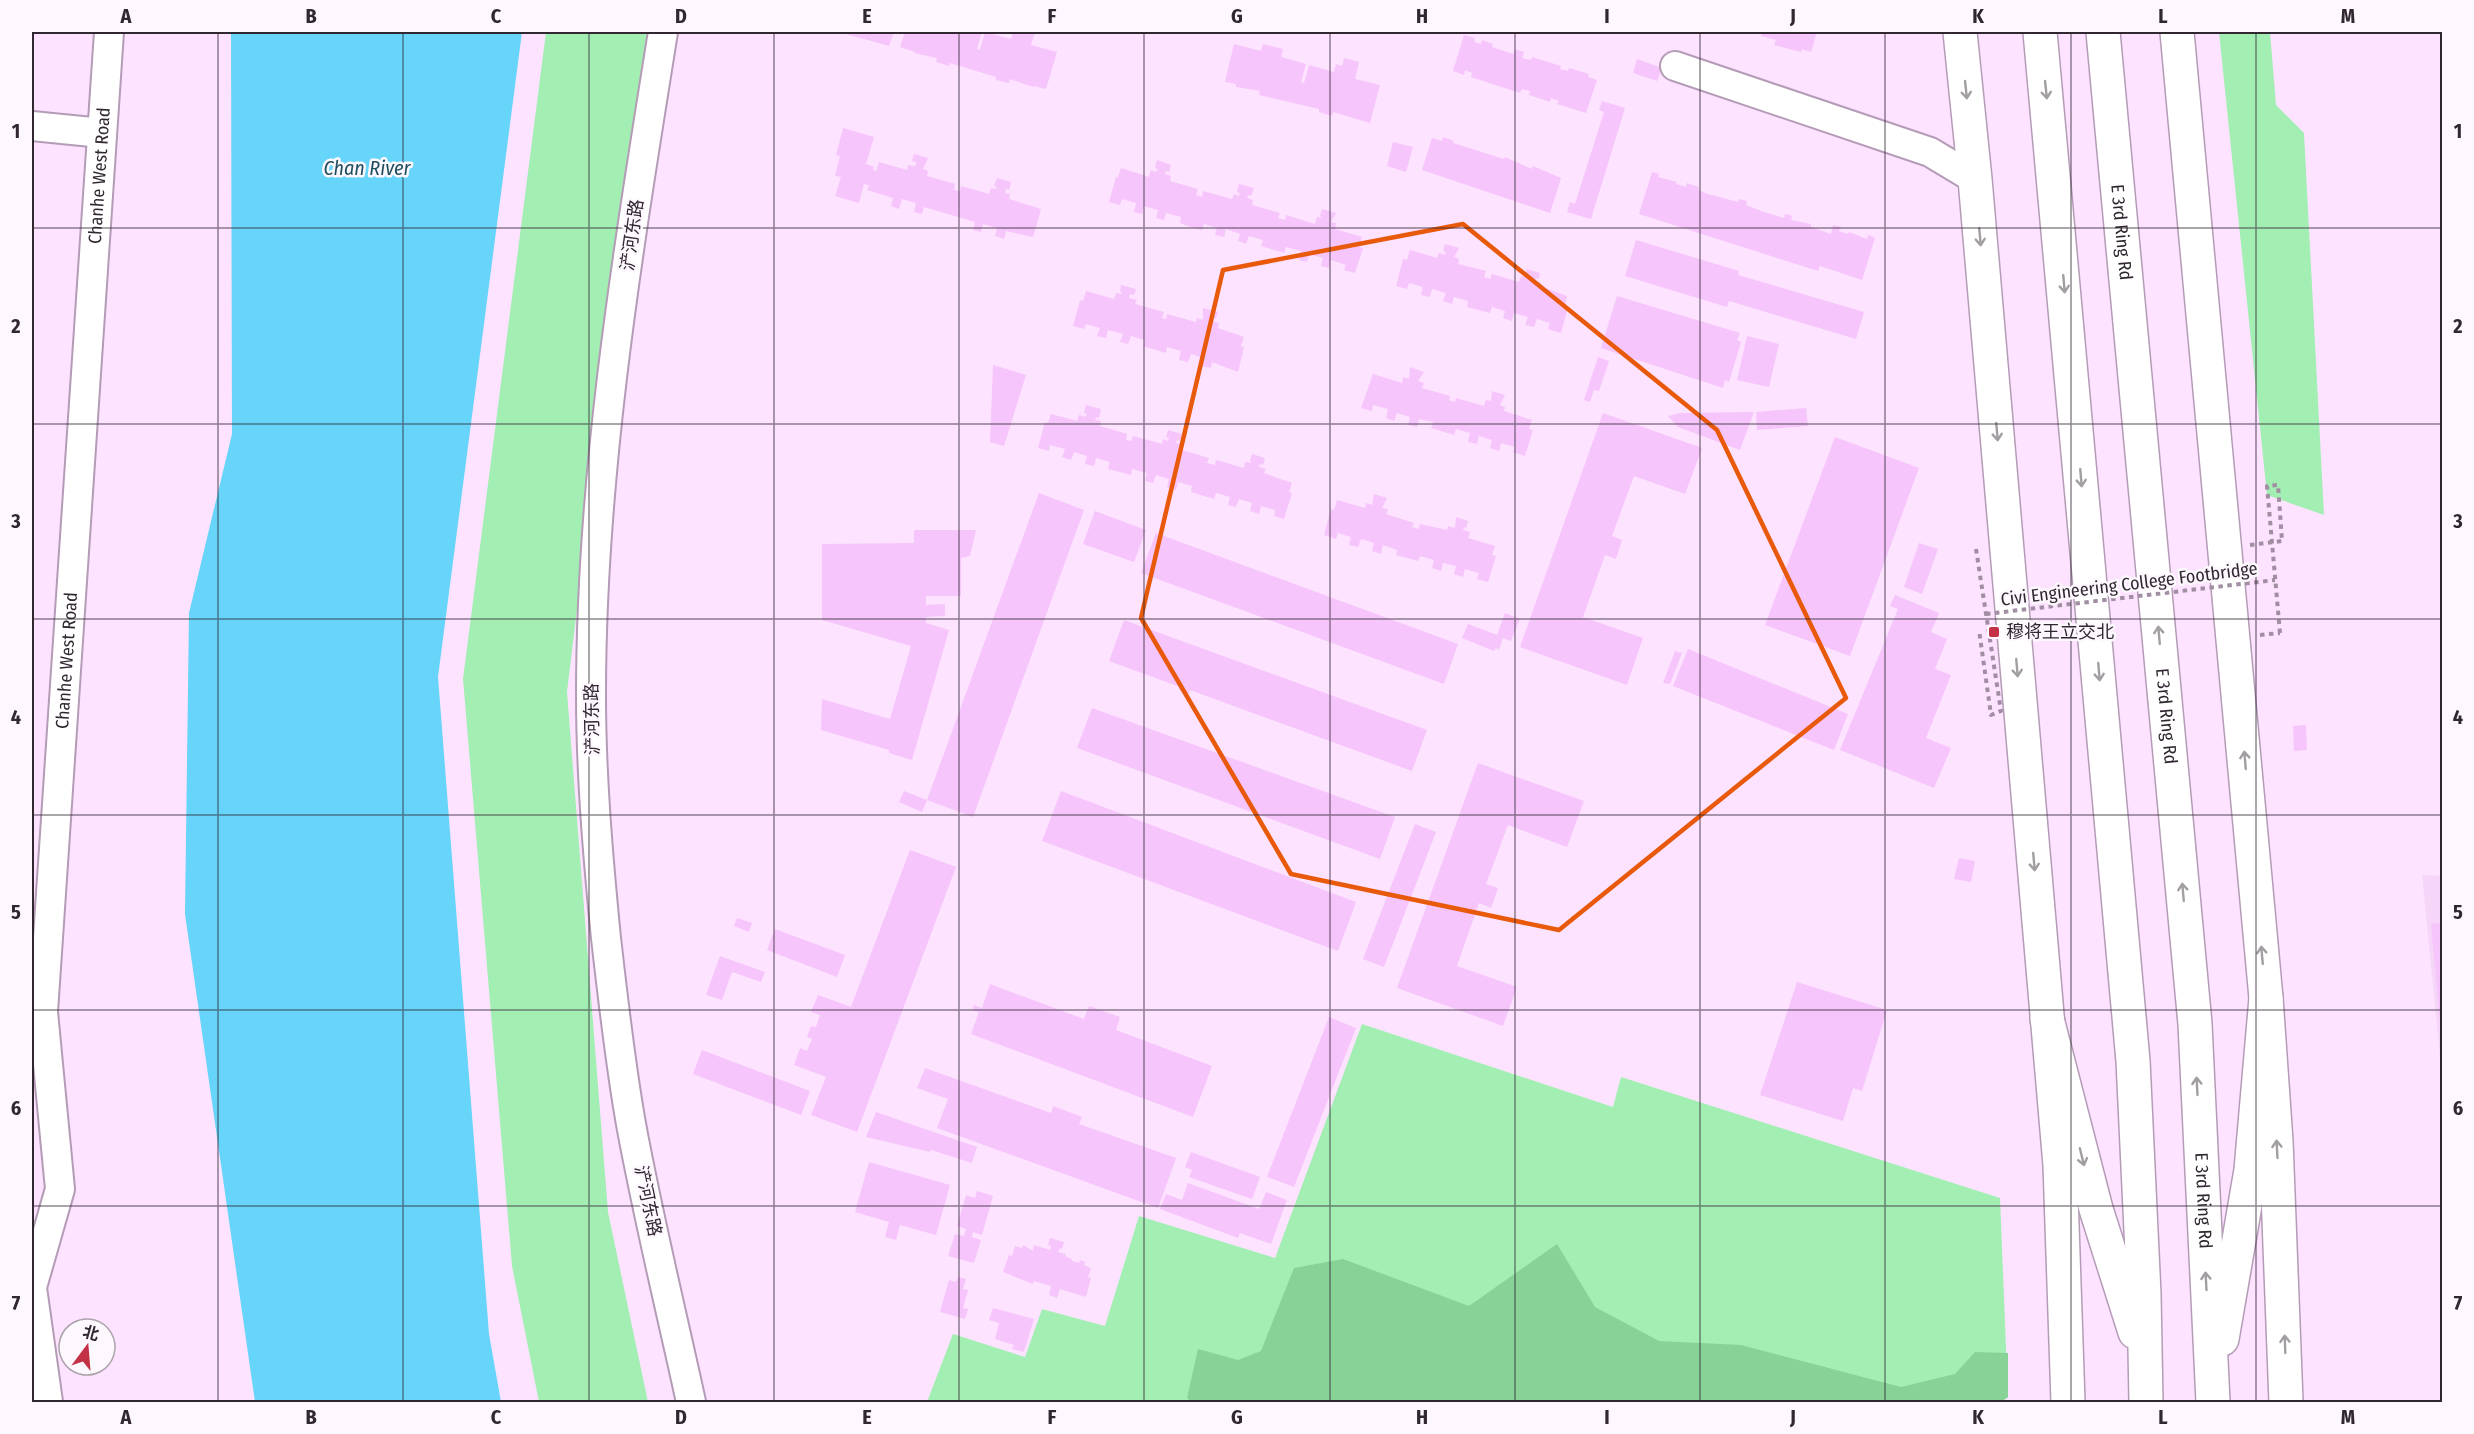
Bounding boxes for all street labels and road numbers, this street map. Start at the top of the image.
street label: Chanhe West Road [84,107,115,245]
street label: E 3rd Ring Rd [2106,183,2137,281]
street label: 浐河东路 [616,198,648,272]
street label: Civi Engineering College Footbridge [1999,557,2259,611]
street label: Chanhe West Road [51,592,82,730]
street label: E 3rd Ring Rd [2151,667,2182,765]
street label: 浐河东路 [580,683,604,755]
street label: E 3rd Ring Rd [2190,1152,2217,1249]
street label: 浐河东路 [630,1163,666,1239]

